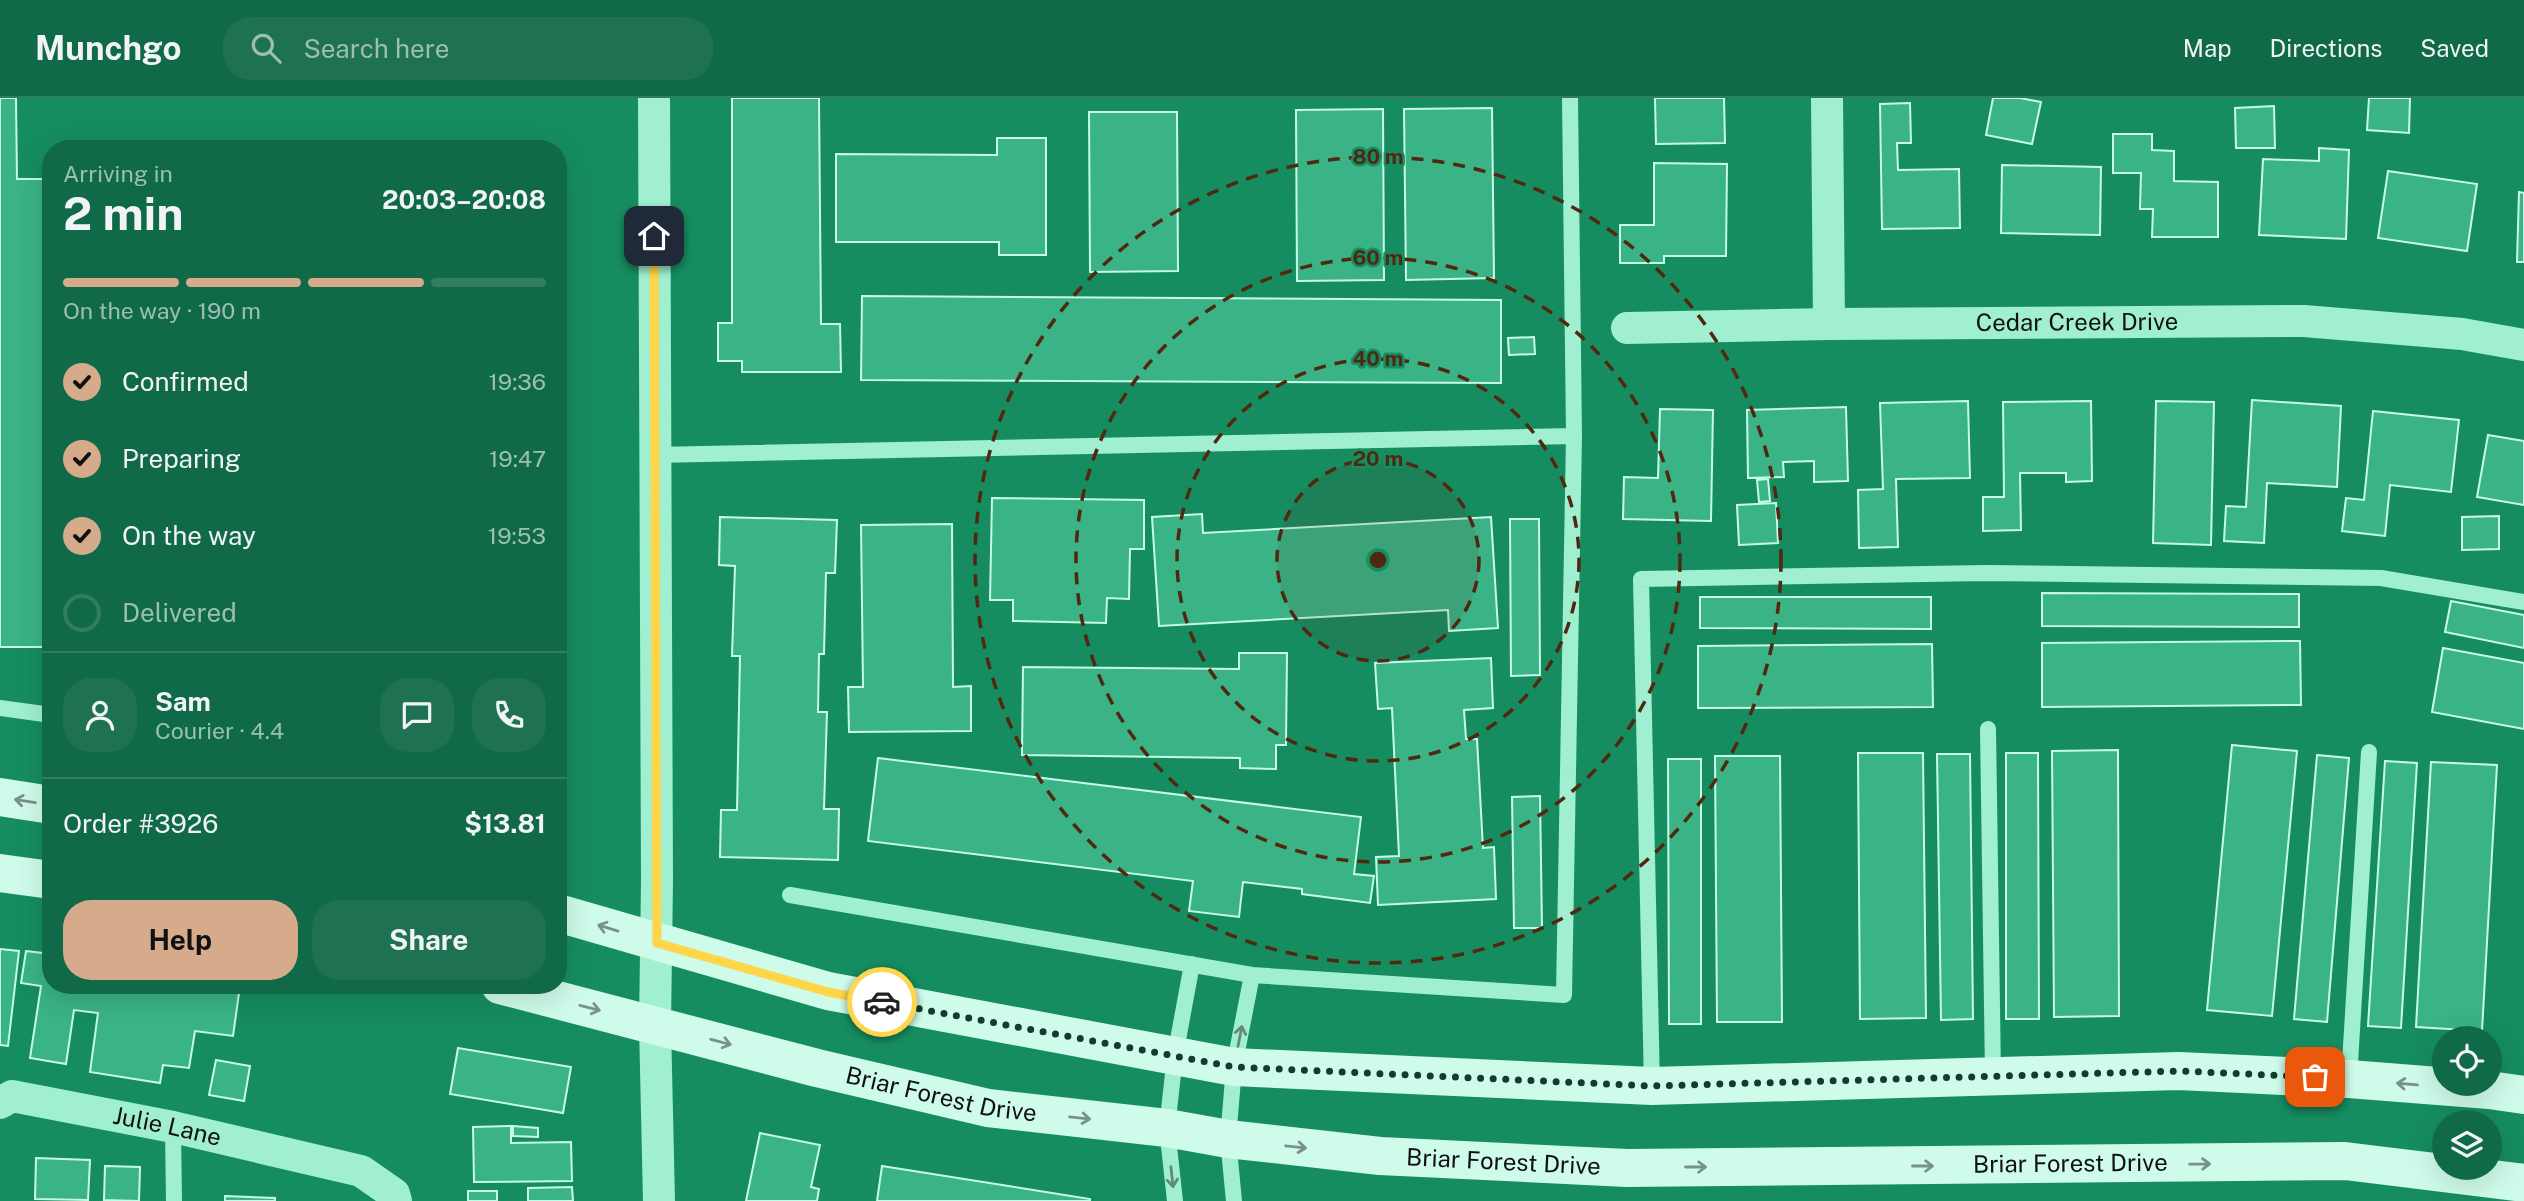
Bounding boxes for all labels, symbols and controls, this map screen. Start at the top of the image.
search box [223,17,713,80]
text: Munchgo [35,29,181,67]
icon: search [247,29,285,67]
text: Search here [303,33,449,64]
text: Map [2183,34,2232,62]
text: Directions [2270,34,2382,62]
text: Saved [2420,34,2489,62]
text: 80 m [1352,144,1404,169]
text: Arriving in [63,160,173,187]
text: 20:03–20:08 [382,184,546,215]
text: 2 min [63,186,183,240]
pin [624,206,684,266]
icon: home [635,217,673,255]
text: 60 m [1353,245,1403,270]
text: On the way · 190 m [63,297,261,324]
street label: Cedar Creek Drive [1976,307,2178,336]
text: 40 m [1353,346,1403,371]
icon: check [63,363,101,401]
text: Confirmed [122,366,249,397]
text: 19:36 [488,368,546,395]
icon: check [63,440,101,478]
text: Preparing [122,443,241,474]
text: 19:47 [489,445,546,472]
text: 20 m [1353,446,1403,471]
icon: check [63,517,101,555]
text: On the way [122,520,256,551]
text: 19:53 [488,522,546,549]
centre of rings [1366,548,1390,572]
text: Delivered [122,597,237,628]
button: person [63,678,137,752]
button: chat [380,678,454,752]
button: phone [472,678,546,752]
text: Sam [155,686,211,717]
text: Courier · 4.4 [155,717,284,744]
one-way arrow [14,794,37,807]
text: Order #3926 [63,808,218,839]
text: $13.81 [464,808,546,839]
button: Help [63,900,298,980]
button: Share [312,900,546,980]
one-way arrow [597,921,619,934]
courier [847,967,917,1037]
icon: car [863,983,901,1021]
one-way arrow [578,1002,601,1015]
one-way arrow [1234,1025,1248,1048]
map controls [2432,1026,2502,1180]
button: locate [2432,1026,2502,1096]
one-way arrow [710,1037,732,1050]
pin [2285,1047,2345,1107]
icon: bag [2296,1058,2334,1096]
street label: Briar Forest Drive [843,1060,1038,1126]
one-way arrow [2397,1077,2419,1090]
street label: Julie Lane [111,1101,224,1151]
button: layers [2432,1110,2502,1180]
one-way arrow [1068,1112,1091,1125]
one-way arrow [1284,1141,1307,1154]
street label: Briar Forest Drive [1406,1142,1601,1180]
street label: Briar Forest Drive [1973,1148,2168,1178]
one-way arrow [2188,1157,2211,1171]
one-way arrow [1911,1159,1934,1173]
one-way arrow [1684,1160,1707,1174]
one-way arrow [1166,1165,1179,1188]

